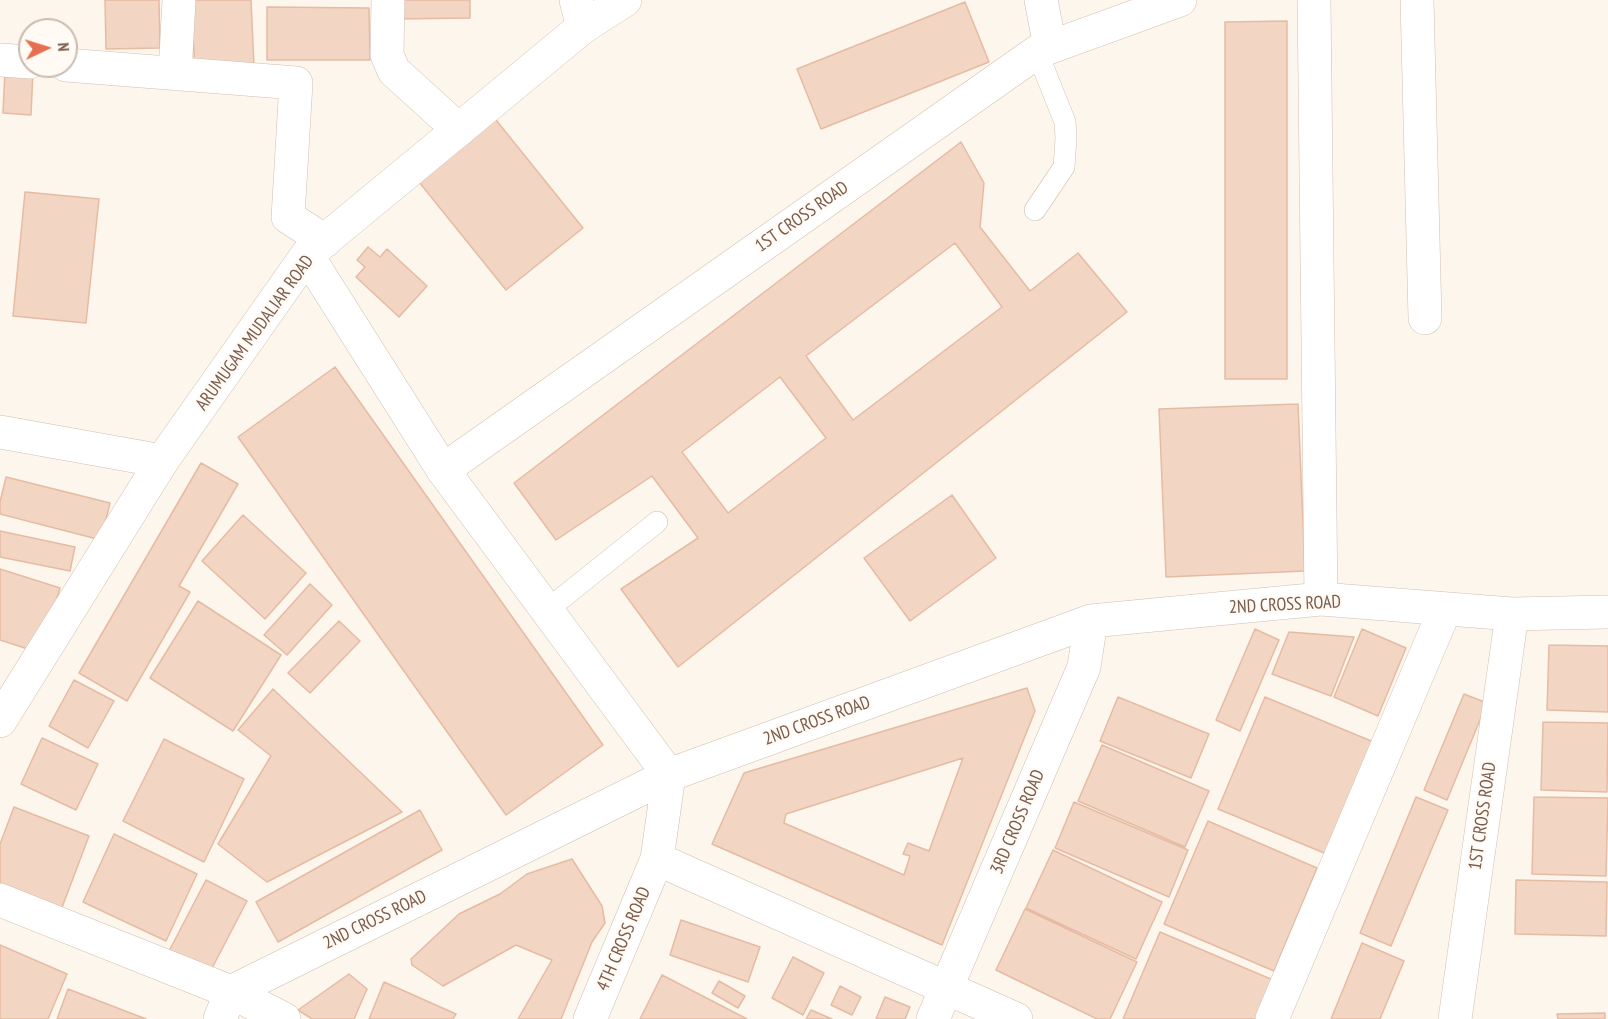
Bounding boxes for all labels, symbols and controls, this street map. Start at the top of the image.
north arrow [18,18,78,78]
text: N [54,42,74,52]
street label: 1ST CROSS ROAD [751,177,853,257]
street label: ARUMUGAM MUDALIAR ROAD [191,251,319,415]
street label: 2ND CROSS ROAD [1228,591,1342,619]
street label: 2ND CROSS ROAD [761,692,873,750]
street label: 1ST CROSS ROAD [1465,761,1501,871]
street label: 3RD CROSS ROAD [986,767,1050,877]
street label: 4TH CROSS ROAD [592,884,656,994]
street label: 2ND CROSS ROAD [320,886,430,954]

